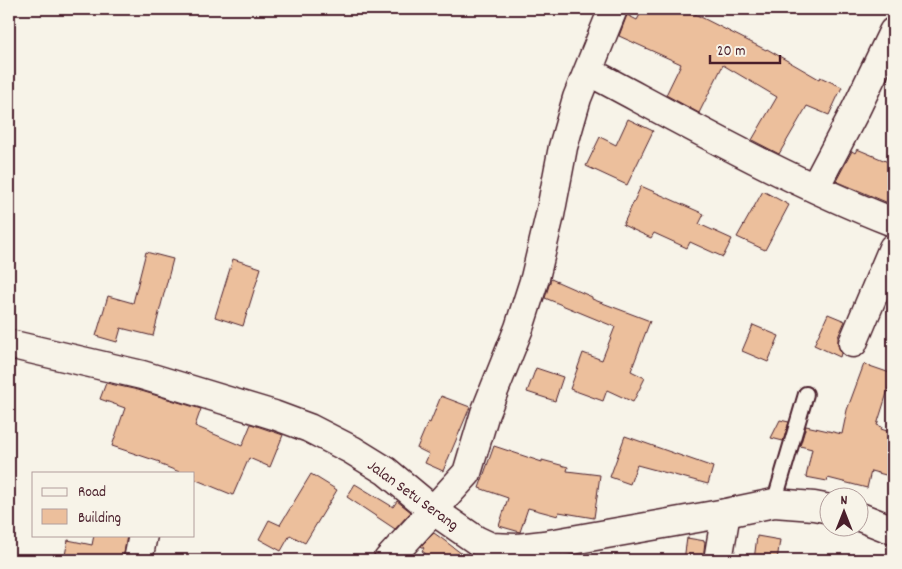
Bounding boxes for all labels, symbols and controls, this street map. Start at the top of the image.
scale bar [710,32,780,64]
text: 20 m [717,41,745,63]
street label: Jalan Setu Serang [362,455,463,537]
legend [32,472,195,536]
text: Road [78,482,106,504]
north arrow [820,486,870,536]
text: N [841,491,848,511]
text: Building [78,508,121,530]

